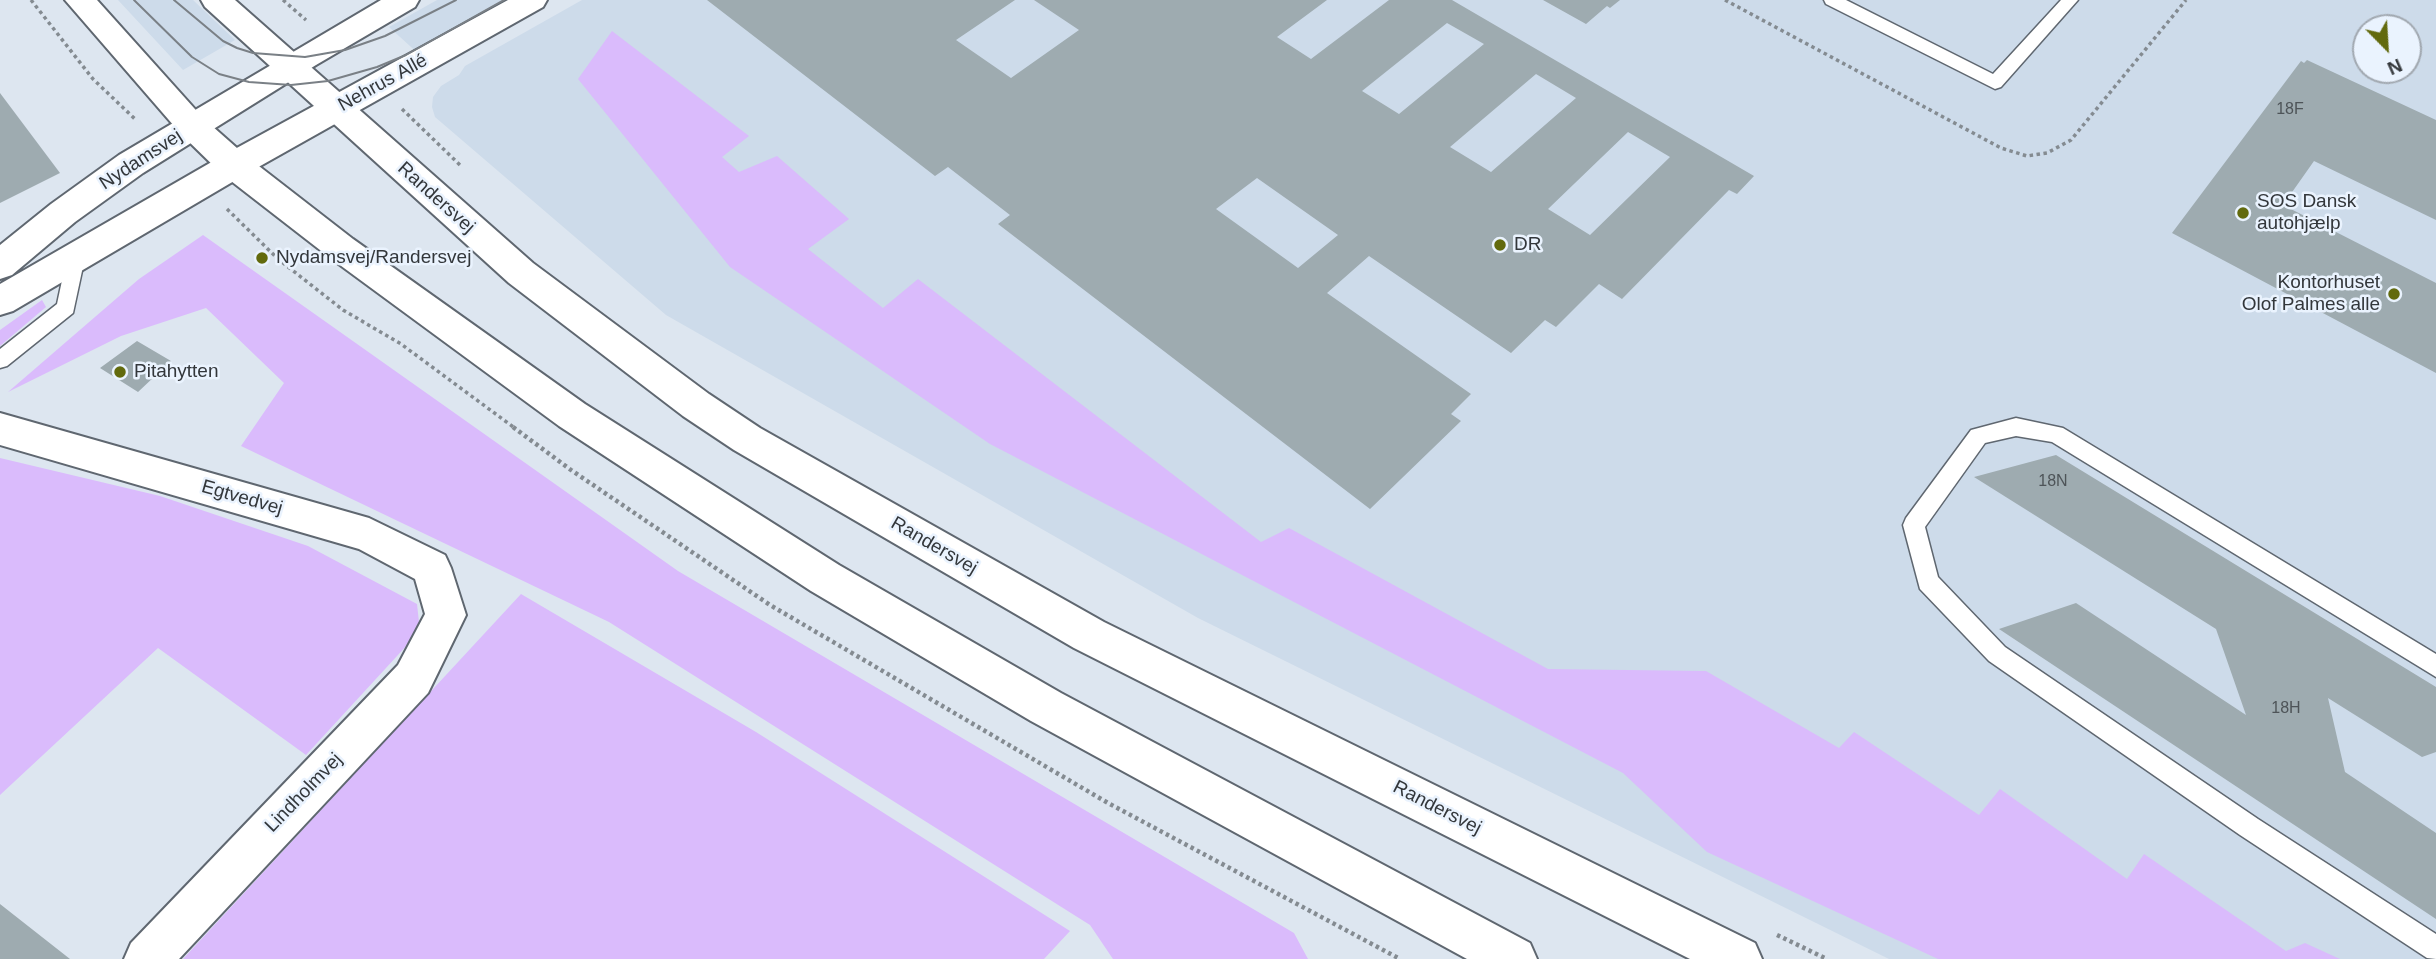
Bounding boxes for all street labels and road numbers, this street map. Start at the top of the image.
street label: Nehrus Allé [335,49,431,117]
street label: Nydamsvej [95,125,187,195]
street label: Randersvej [393,157,479,239]
street label: Egtvedvej [199,476,285,520]
street label: Randersvej [887,512,981,580]
street label: Lindholmvej [261,749,347,837]
street label: Randersvej [1389,776,1485,840]

